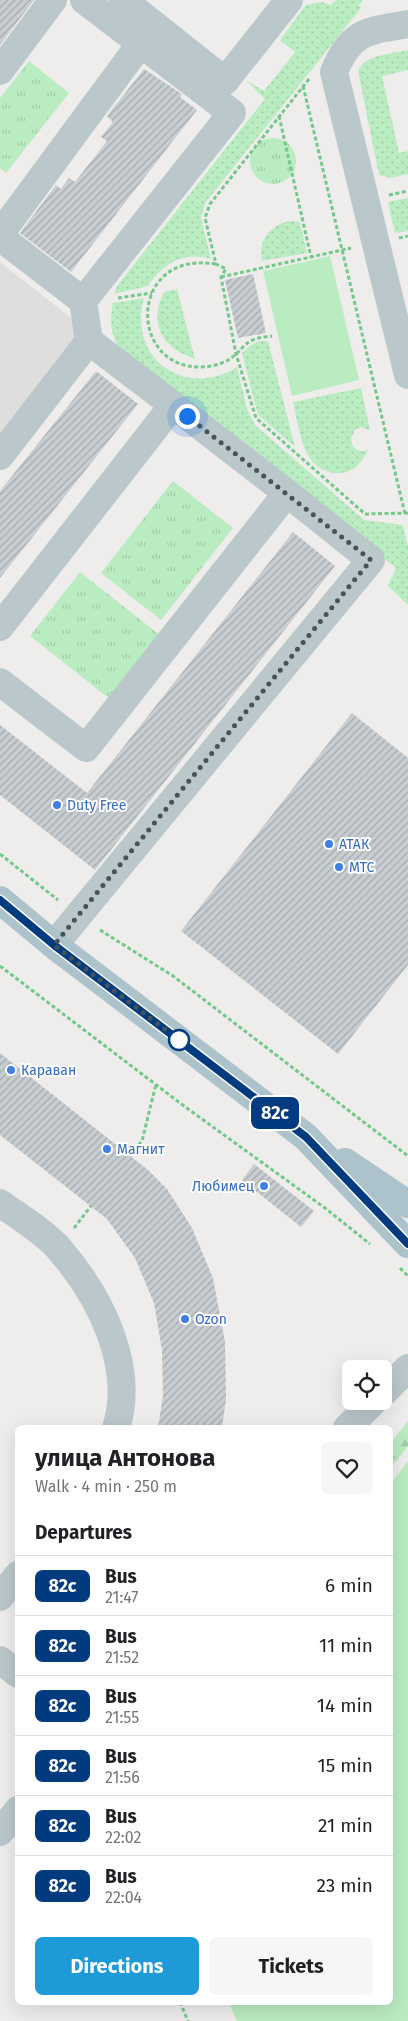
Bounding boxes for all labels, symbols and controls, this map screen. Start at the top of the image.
your location [175,404,200,429]
place label: Duty Free [67,797,126,814]
marker: Duty Free [51,799,63,811]
place label: АТАК [339,836,370,853]
marker: АТАК [323,838,335,850]
place label: МТС [349,859,374,876]
marker: МТС [333,861,345,873]
unlabelled marker [168,1029,190,1051]
place label: Караван [21,1062,76,1079]
marker: Караван [5,1064,17,1076]
line badge: 82с [246,1097,304,1129]
text: 82с [261,1102,289,1124]
place label: Магнит [117,1141,165,1158]
marker: Магнит [101,1143,113,1155]
place label: Любимец [192,1178,254,1195]
marker: Любимец [258,1180,270,1192]
place label: Ozon [195,1311,227,1328]
marker: Ozon [179,1313,191,1325]
map controls [342,1360,392,1410]
button: locate [342,1360,392,1410]
button: heart [321,1442,373,1494]
text: улица Антонова [35,1444,215,1472]
text: Walk · 4 min · 250 m [35,1477,177,1496]
text: Departures [35,1521,132,1544]
text: Bus [105,1565,137,1588]
text: 6 min [325,1574,373,1597]
text: 82с [49,1575,76,1597]
text: 21:47 [105,1588,138,1607]
text: Bus [105,1625,137,1648]
text: 11 min [319,1634,373,1657]
text: 82с [49,1635,76,1657]
text: 21:52 [105,1648,139,1667]
text: Bus [105,1685,137,1708]
text: 14 min [317,1694,373,1717]
text: 82с [49,1695,76,1717]
text: 21:55 [105,1708,139,1727]
text: Bus [105,1745,137,1768]
text: 15 min [317,1754,373,1777]
text: 82с [49,1755,76,1777]
text: 21:56 [105,1768,140,1787]
text: Bus [105,1805,137,1828]
text: 21 min [318,1814,373,1837]
text: 82с [49,1815,76,1837]
text: 22:02 [105,1828,141,1847]
text: Bus [105,1865,137,1888]
text: 23 min [316,1874,373,1897]
text: 82с [49,1875,76,1897]
text: 22:04 [105,1888,142,1907]
button: Directions [35,1937,199,1995]
button: Tickets [209,1937,373,1995]

